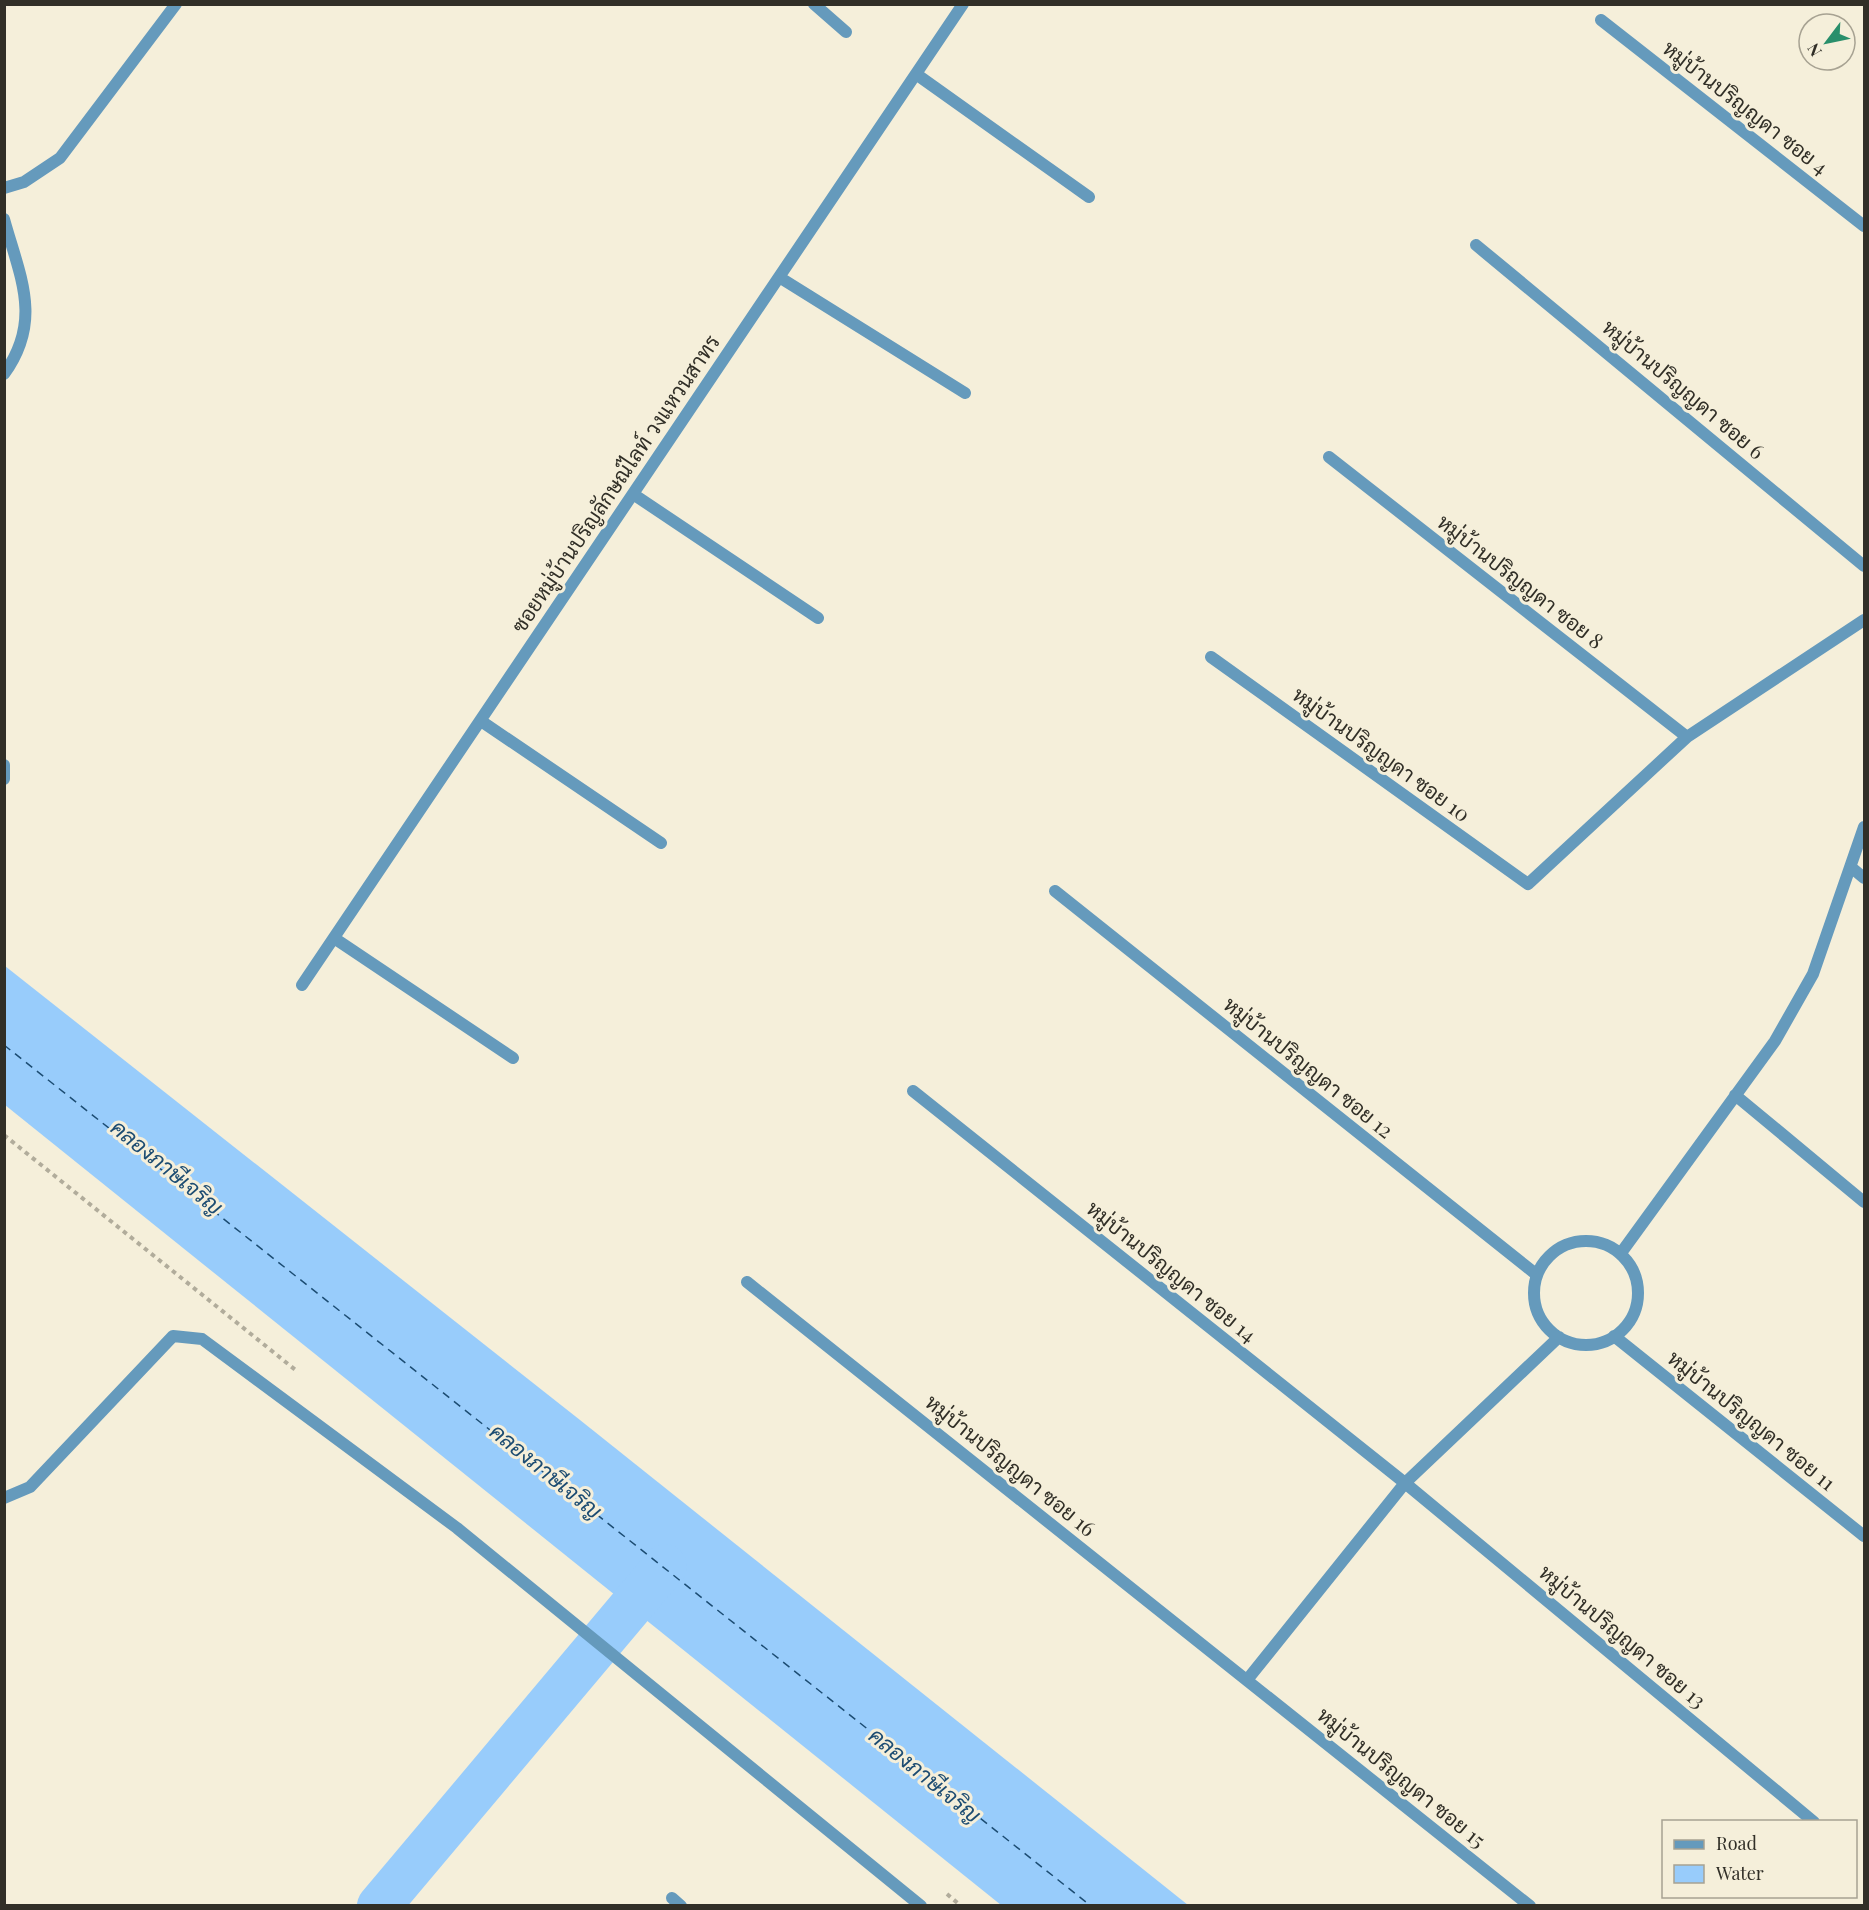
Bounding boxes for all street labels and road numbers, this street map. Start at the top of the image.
street label: หมู่บ้านปริญญดา ซอย 4 [1656,33,1835,182]
street label: หมู่บ้านปริญญดา ซอย 6 [1595,312,1771,467]
street label: ซอยหมู่บ้านปริญลักษณ์ไลท์ วงแหวนสาทร [504,328,727,639]
street label: หมู่บ้านปริญญดา ซอย 8 [1431,507,1610,656]
street label: หมู่บ้านปริญญดา ซอย 10 [1286,679,1477,830]
street label: หมู่บ้านปริญญดา ซอย 12 [1217,989,1400,1146]
street label: หมู่บ้านปริญญดา ซอย 14 [1080,1193,1263,1350]
street label: หมู่บ้านปริญญดา ซอย 11 [1661,1343,1842,1498]
street label: หมู่บ้านปริญญดา ซอย 16 [919,1387,1102,1544]
street label: หมู่บ้านปริญญดา ซอย 13 [1532,1557,1712,1716]
street label: หมู่บ้านปริญญดา ซอย 15 [1310,1700,1492,1855]

